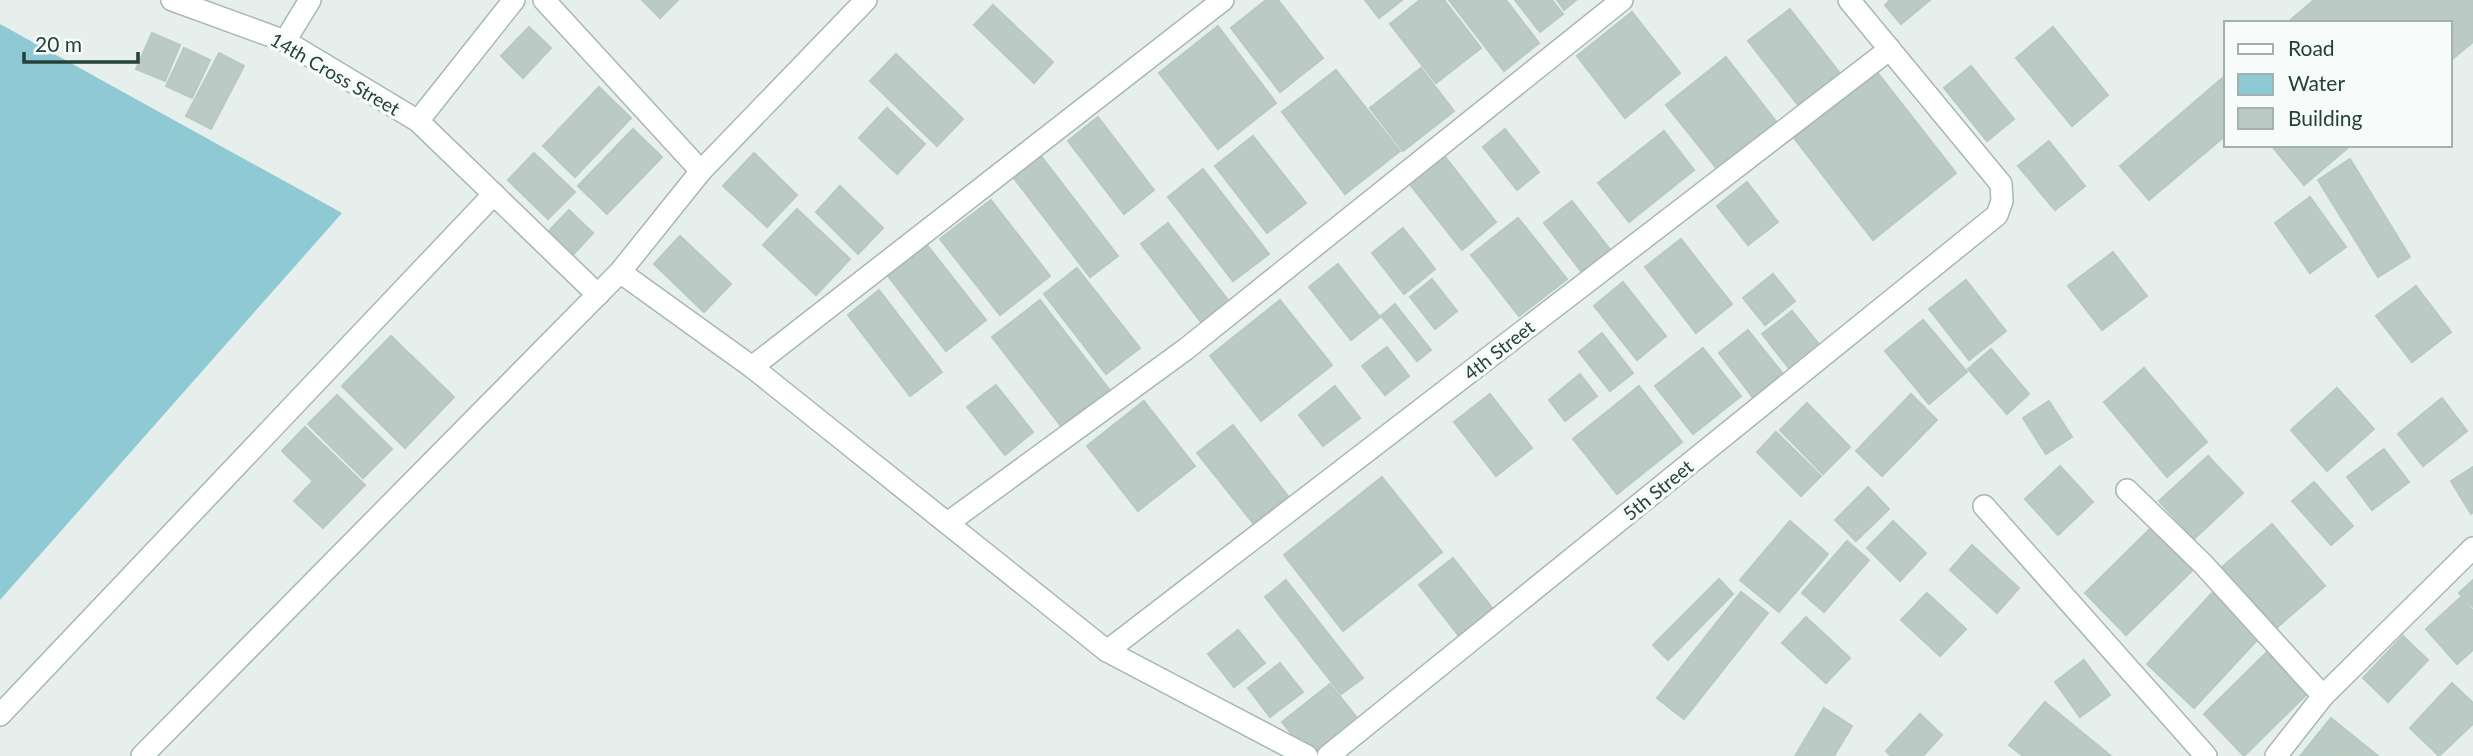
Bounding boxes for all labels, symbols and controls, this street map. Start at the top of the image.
scale bar [24,21,138,65]
legend [2224,21,2452,147]
street label: 14th Cross Street [266,27,404,120]
text: 20 m [35,31,82,56]
text: Road [2288,35,2335,60]
text: Water [2288,70,2345,95]
text: Building [2288,105,2363,130]
street label: 4th Street [1459,315,1539,384]
street label: 5th Street [1618,454,1697,525]

